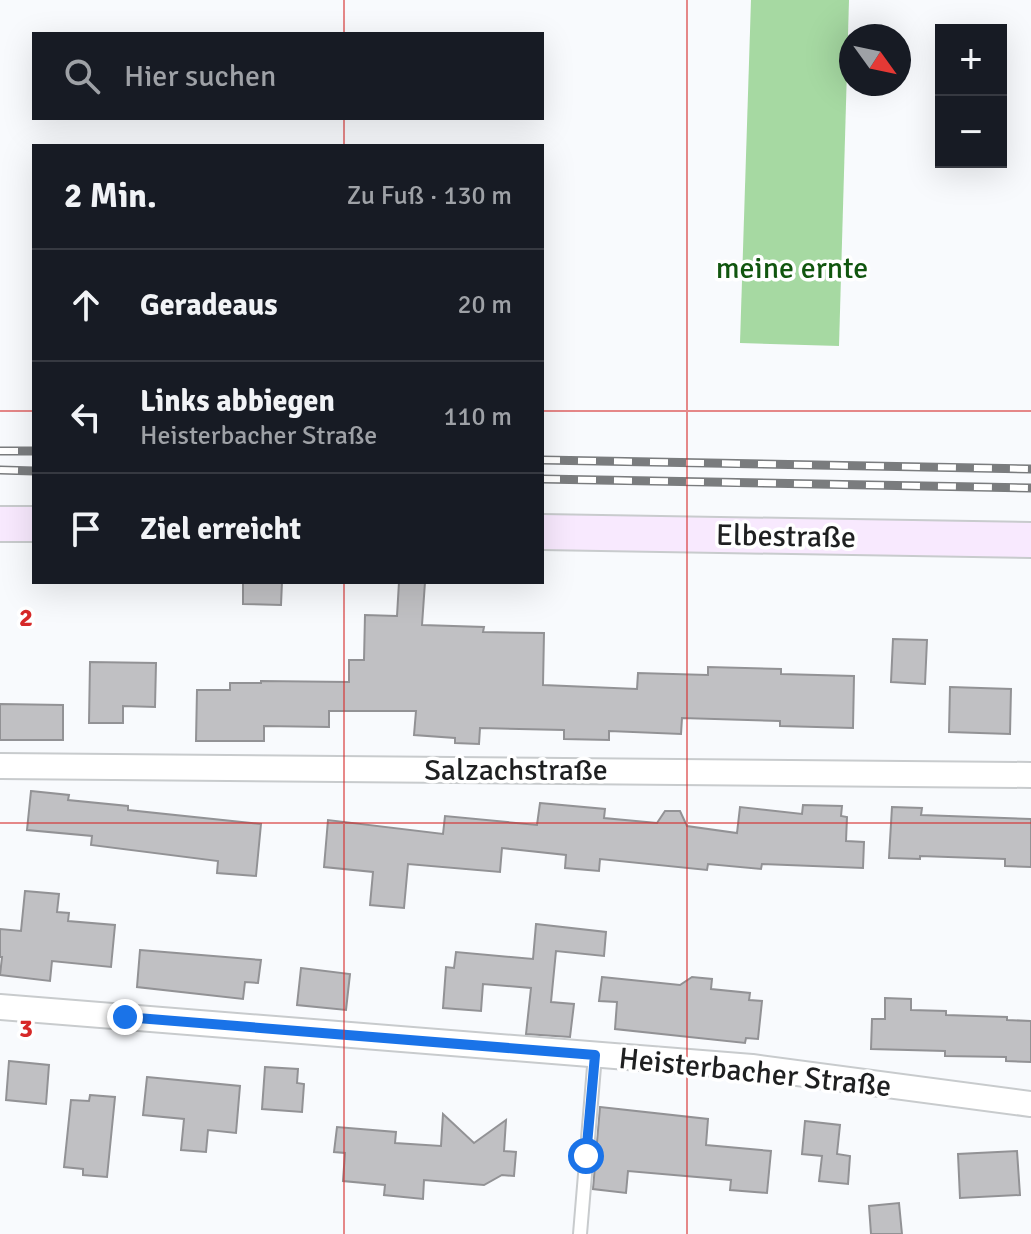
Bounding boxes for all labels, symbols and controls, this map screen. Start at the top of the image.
north arrow [839,24,911,96]
map controls [935,24,1007,168]
button: + [935,24,1007,96]
search box [32,32,544,120]
icon: search [60,54,104,98]
text: Hier suchen [124,58,276,95]
button: − [935,96,1007,168]
text: 2 Min. [64,175,157,217]
text: Zu Fuß · 130 m [347,180,512,212]
park label: meine ernte [716,250,868,287]
icon: ahead [64,283,108,327]
text: Geradeaus [140,287,278,324]
text: 20 m [457,289,512,321]
text: Links abbiegen [140,383,335,420]
icon: left [64,395,108,439]
text: 110 m [443,401,512,433]
text: Heisterbacher Straße [140,420,377,452]
icon: arrive [64,507,108,551]
text: Ziel erreicht [140,511,301,548]
street label: Elbestraße [716,517,856,556]
text: 2 [19,602,33,634]
street label: Salzachstraße [424,752,608,789]
route end [107,999,143,1035]
text: 3 [19,1013,33,1045]
street label: Heisterbacher Straße [617,1040,893,1105]
route start [568,1138,604,1174]

